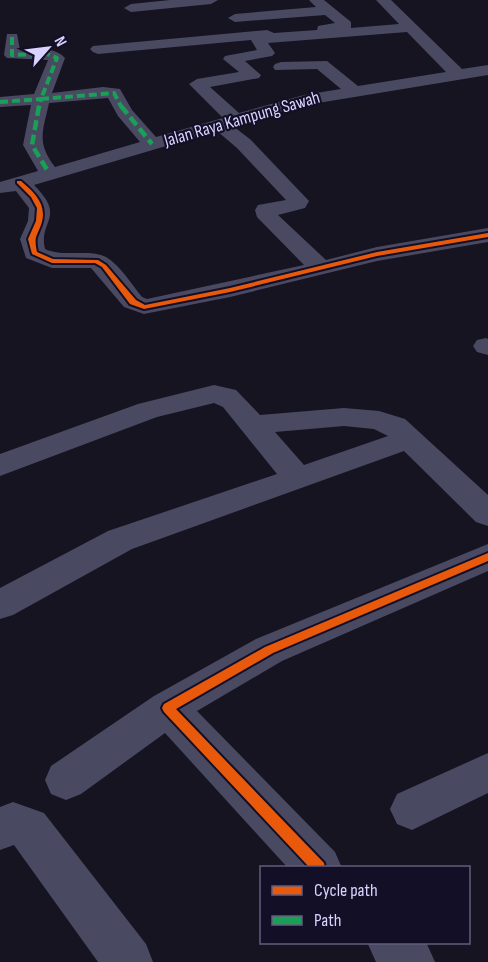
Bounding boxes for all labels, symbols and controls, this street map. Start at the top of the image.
north arrow [18,18,78,78]
text: N [50,33,70,50]
street label: Jalan Raya Kampung Sawah [161,87,322,152]
legend [260,866,470,944]
text: Cycle path [314,880,378,901]
text: Path [314,910,342,931]

